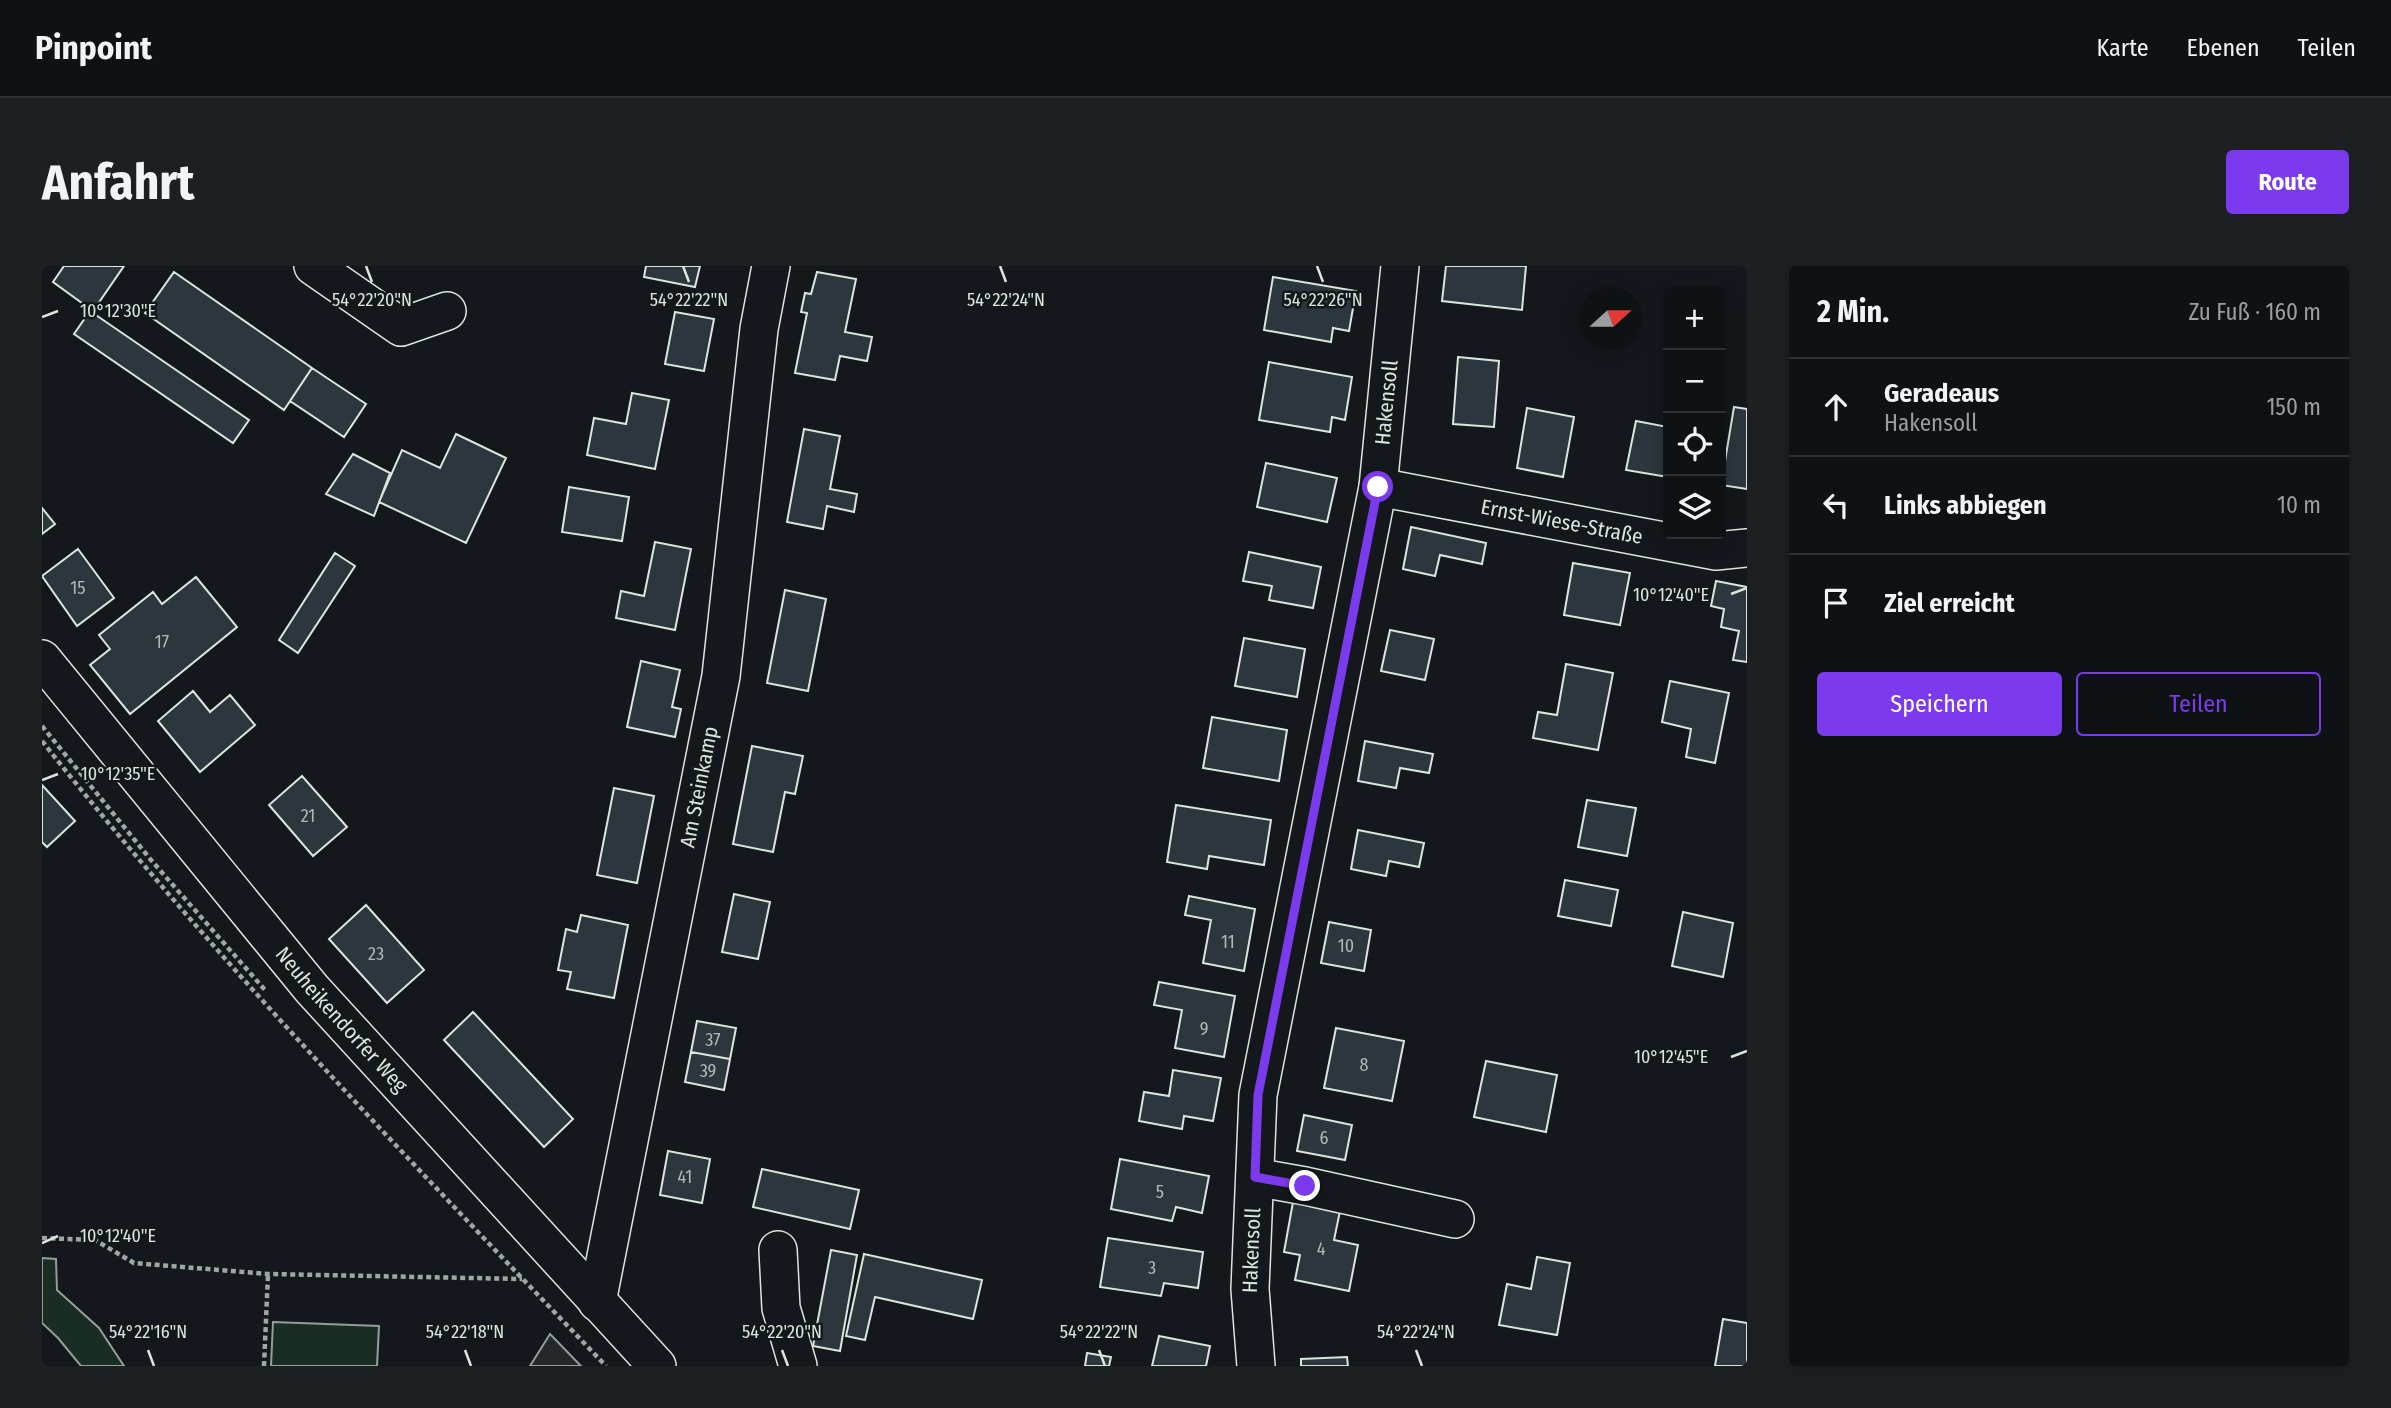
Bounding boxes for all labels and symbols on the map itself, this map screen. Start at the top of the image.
north arrow [1579,287,1642,350]
text: 54°22'20"N [332,289,412,311]
text: 54°22'22"N [650,289,728,311]
text: 54°22'24"N [967,289,1045,311]
text: 54°22'26"N [1283,289,1363,311]
text: 10°12'30"E [80,300,156,322]
street label: Hakensoll [1369,358,1404,446]
route start [1362,471,1393,502]
street label: Ernst-Wiese-Straße [1479,494,1645,550]
house number: 15 [70,577,86,599]
text: 10°12'40"E [1633,584,1709,606]
house number: 17 [155,631,169,653]
street label: Am Steinkamp [674,724,724,850]
text: 10°12'35"E [81,763,155,785]
house number: 21 [301,805,315,827]
house number: 11 [1221,931,1235,953]
house number: 10 [1338,935,1354,957]
street label: Neuheikendorfer Weg [270,942,413,1098]
house number: 23 [368,943,384,965]
house number: 9 [1200,1018,1208,1040]
house number: 37 [705,1029,721,1051]
text: 10°12'45"E [1634,1046,1708,1068]
house number: 8 [1360,1054,1369,1076]
house number: 39 [700,1060,716,1082]
house number: 6 [1320,1127,1329,1149]
house number: 41 [678,1166,692,1188]
route end [1289,1170,1320,1201]
house number: 5 [1156,1181,1164,1203]
street label: Hakensoll [1237,1207,1266,1293]
text: 10°12'40"E [80,1225,156,1247]
house number: 4 [1317,1238,1326,1260]
house number: 3 [1148,1257,1156,1279]
text: 54°22'16"N [109,1321,187,1343]
text: 54°22'18"N [426,1321,504,1343]
text: 54°22'20"N [742,1321,822,1343]
text: 54°22'22"N [1060,1321,1138,1343]
text: 54°22'24"N [1377,1321,1455,1343]

